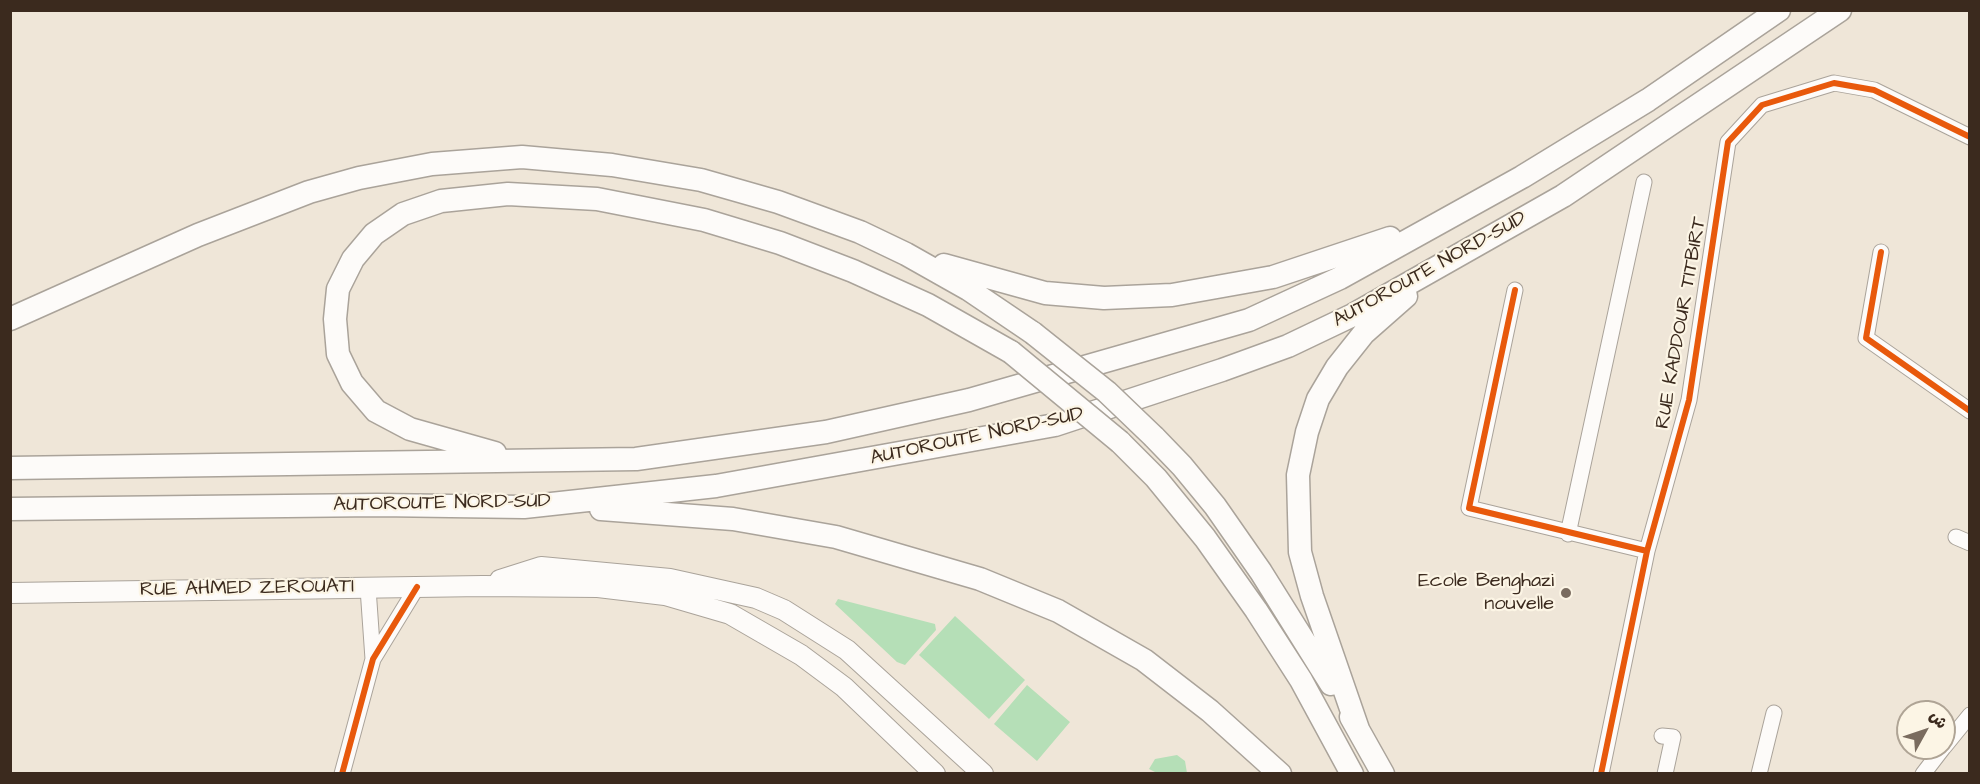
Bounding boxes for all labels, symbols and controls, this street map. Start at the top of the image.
street label: AUTOROUTE NORD-SUD [1329,207,1531,333]
street label: RUE KADDOUR TITBIRT [1652,215,1712,431]
street label: AUTOROUTE NORD-SUD [868,403,1086,471]
street label: AUTOROUTE NORD-SUD [333,490,551,518]
place label: Ecole Benghazi nouvelle [1418,570,1554,617]
street label: RUE AHMED ZEROUATI [140,575,354,603]
marker: Ecole Benghazi nouvelle [1559,586,1573,600]
north arrow [1896,700,1956,760]
text: ش [1924,706,1952,734]

